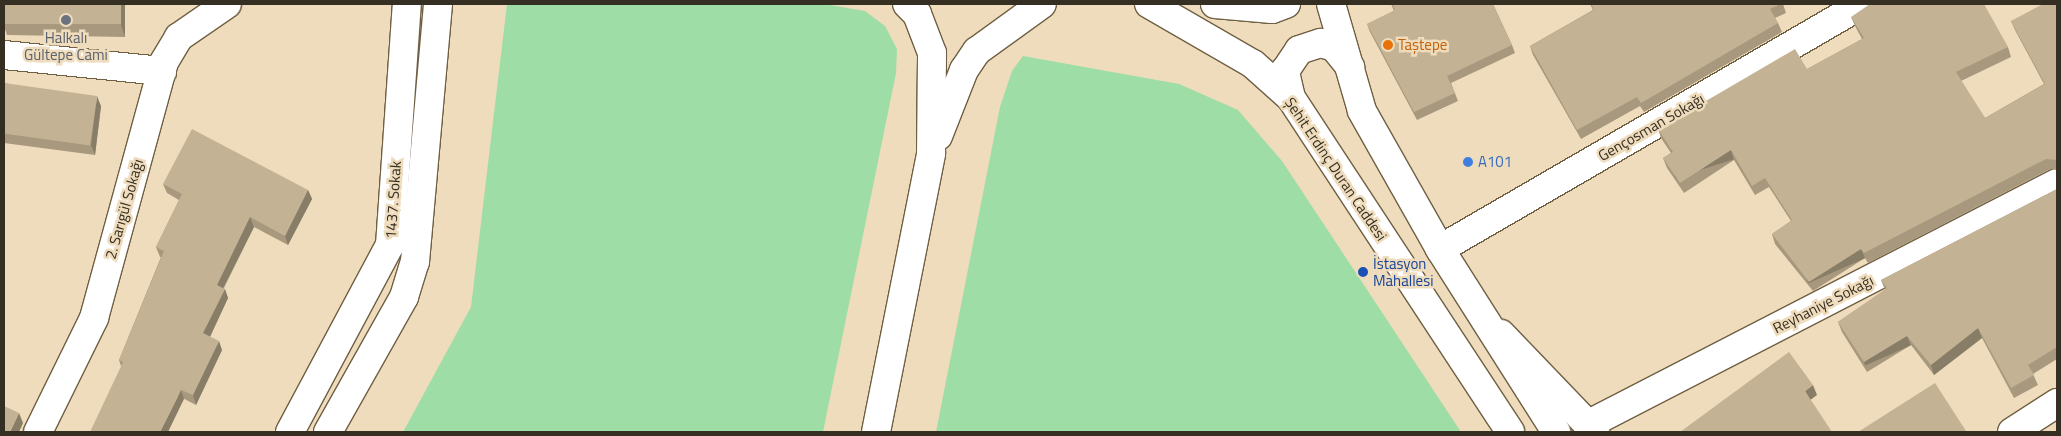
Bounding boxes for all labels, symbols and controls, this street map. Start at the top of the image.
marker: Halkalı Gültepe Cami [60,14,72,26]
place label: Halkalı Gültepe Cami [24,28,108,63]
place label: Taştepe [1398,36,1447,54]
marker: Taştepe [1382,39,1394,51]
street label: Gençosman Sokağı [1595,89,1707,165]
street label: Şehit Erdinç Duran Caddesi [1281,94,1391,244]
place label: A101 [1478,153,1512,171]
marker: A101 [1462,156,1474,168]
street label: 2. Sarıgül Sokağı [101,157,147,261]
street label: 1437. Sokak [381,160,405,240]
place label: İstasyon Mahallesi [1373,254,1433,289]
marker: İstasyon Mahallesi [1357,266,1369,278]
street label: Reyhaniye Sokağı [1770,271,1876,337]

